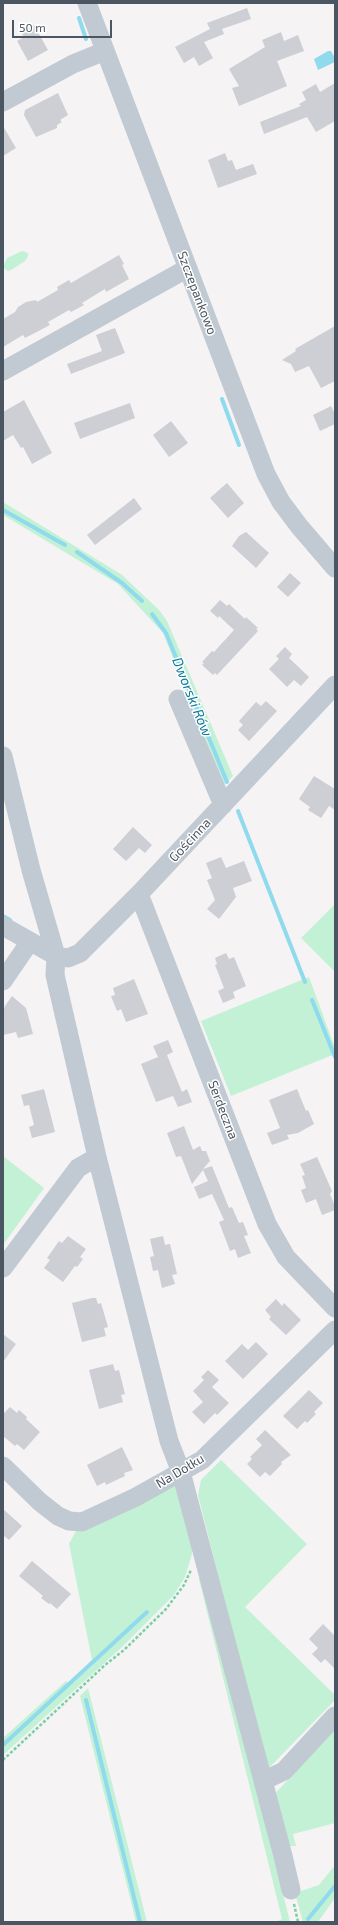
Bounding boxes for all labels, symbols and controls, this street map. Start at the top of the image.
scale bar [14,12,114,38]
text: 50 m [19,20,46,34]
street label: Szczepankowo [174,249,220,337]
water label: Dworski Rów [168,655,216,739]
street label: Gościnna [166,815,214,865]
street label: Serdeczna [205,1079,241,1141]
street label: Na Dołku [153,1451,207,1491]

